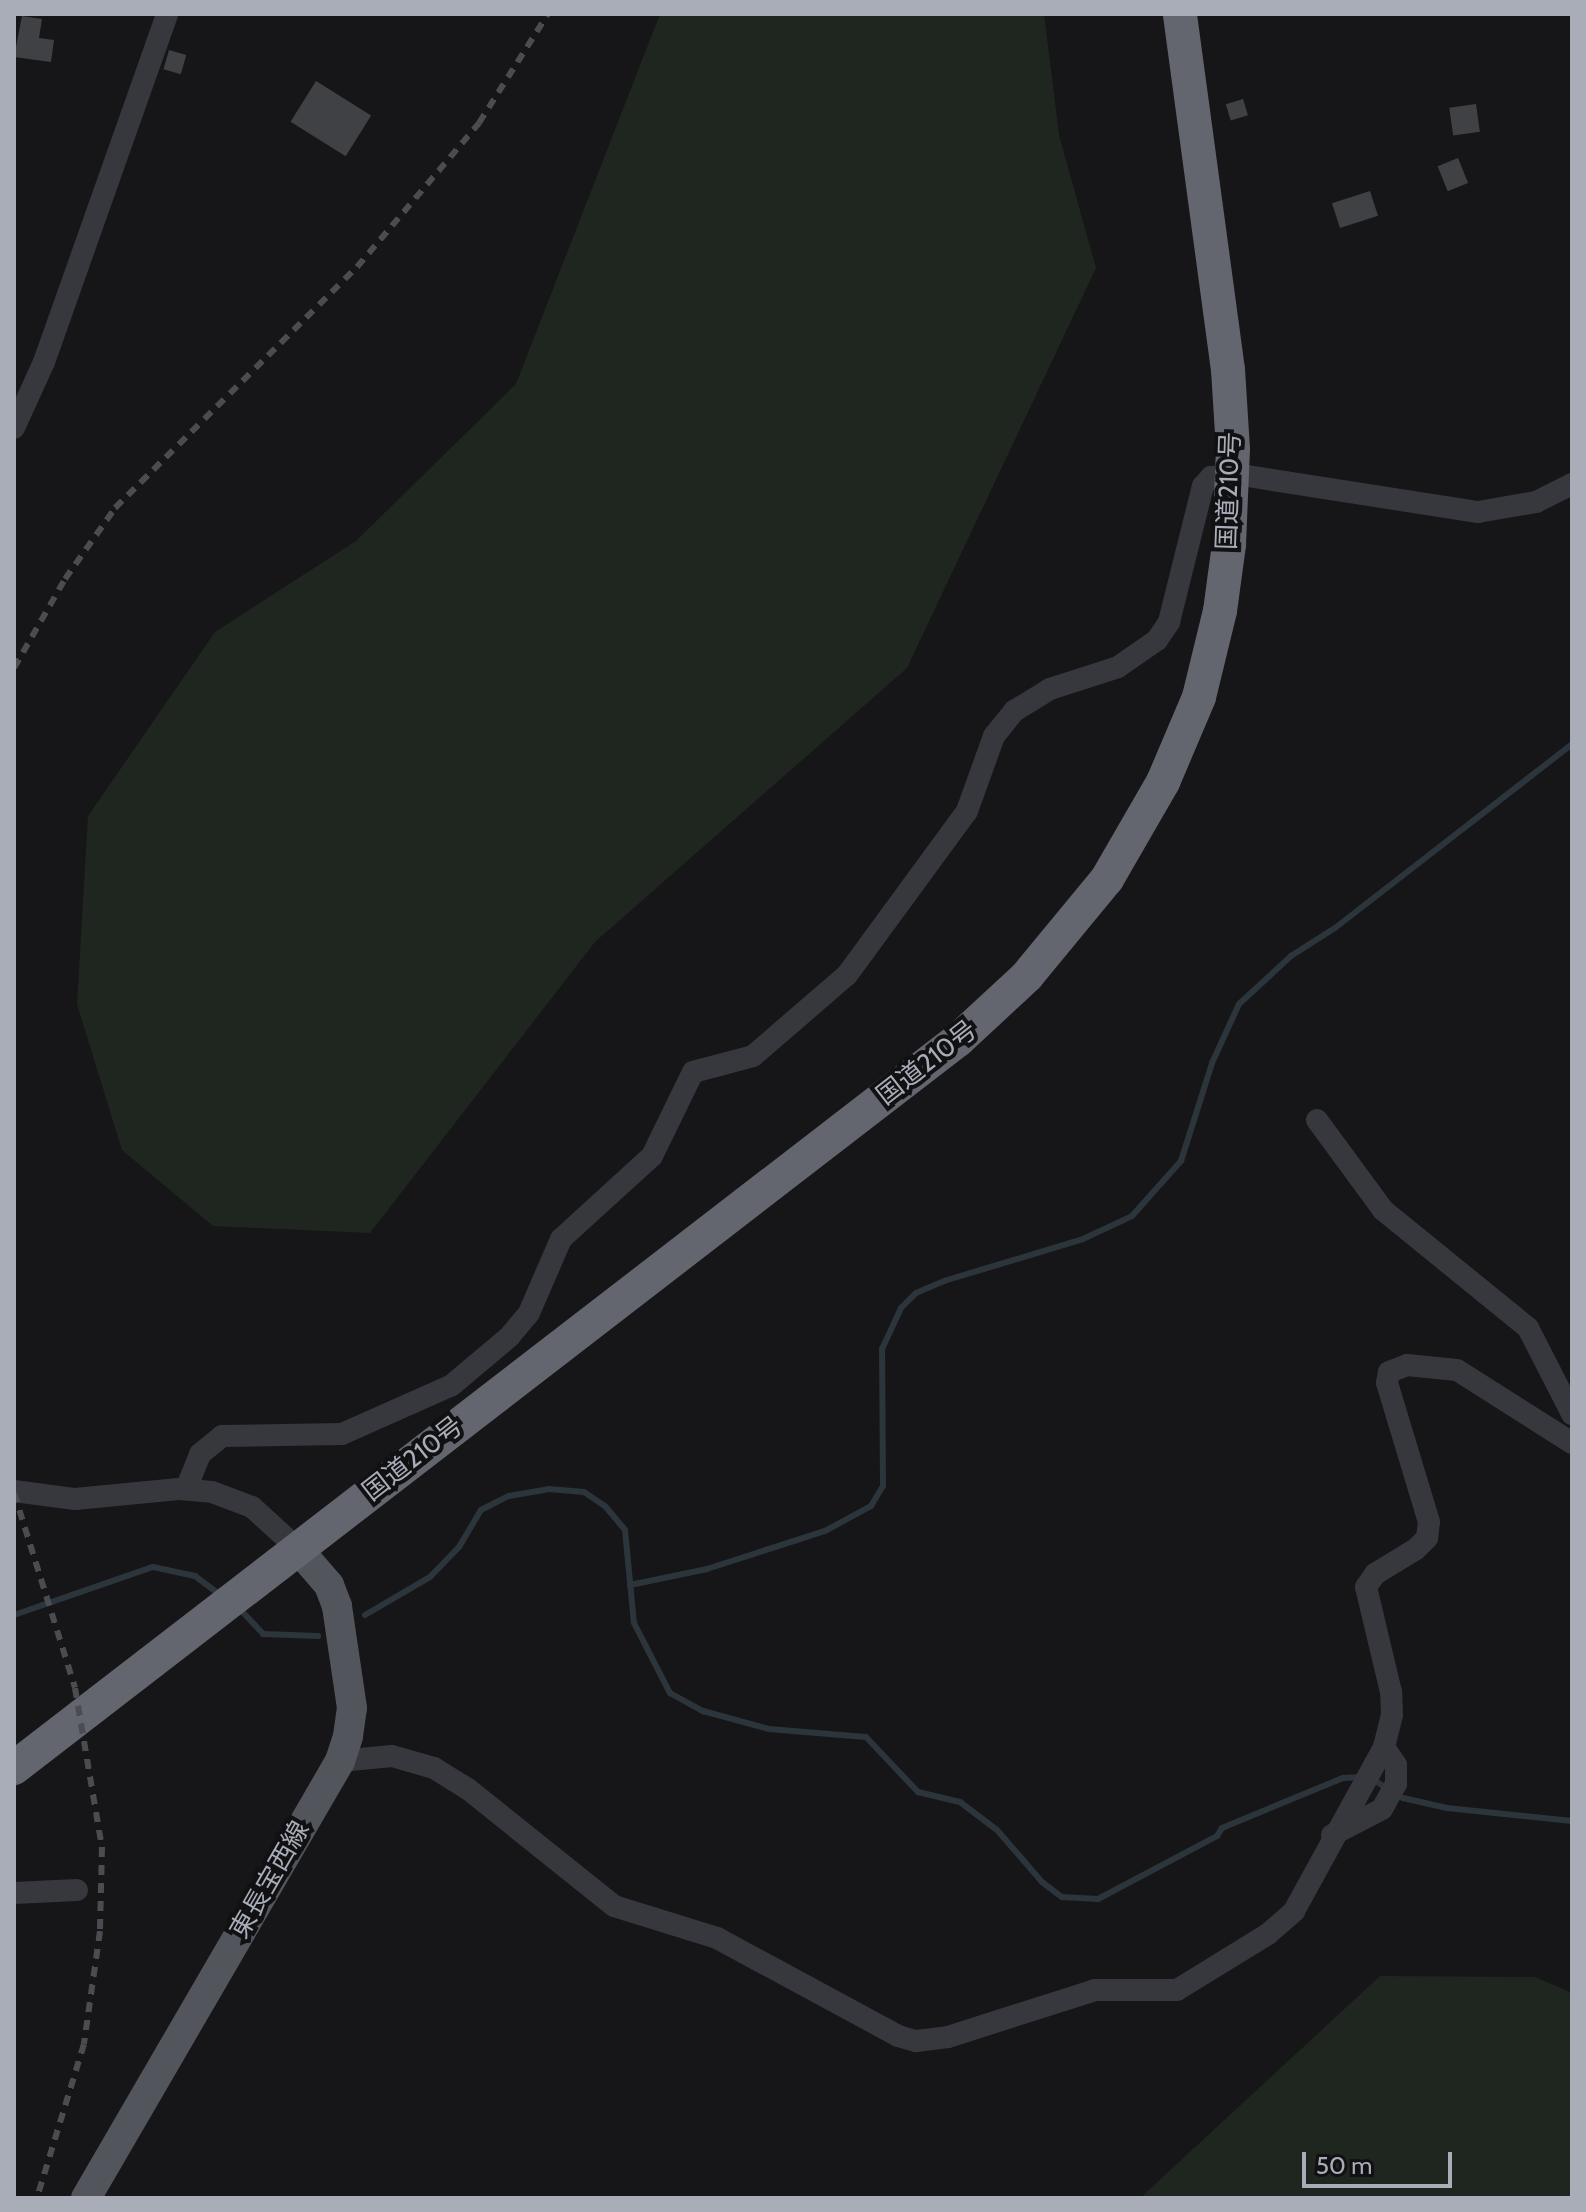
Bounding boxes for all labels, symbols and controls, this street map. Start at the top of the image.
street label: 国道210号 [1211,431,1247,551]
street label: 国道210号 [871,1014,983,1112]
street label: 国道210号 [357,1410,469,1508]
street label: 東長宝西線 [224,1816,316,1944]
scale bar [1306,2136,1456,2186]
text: 50 m [1316,2151,1372,2180]

